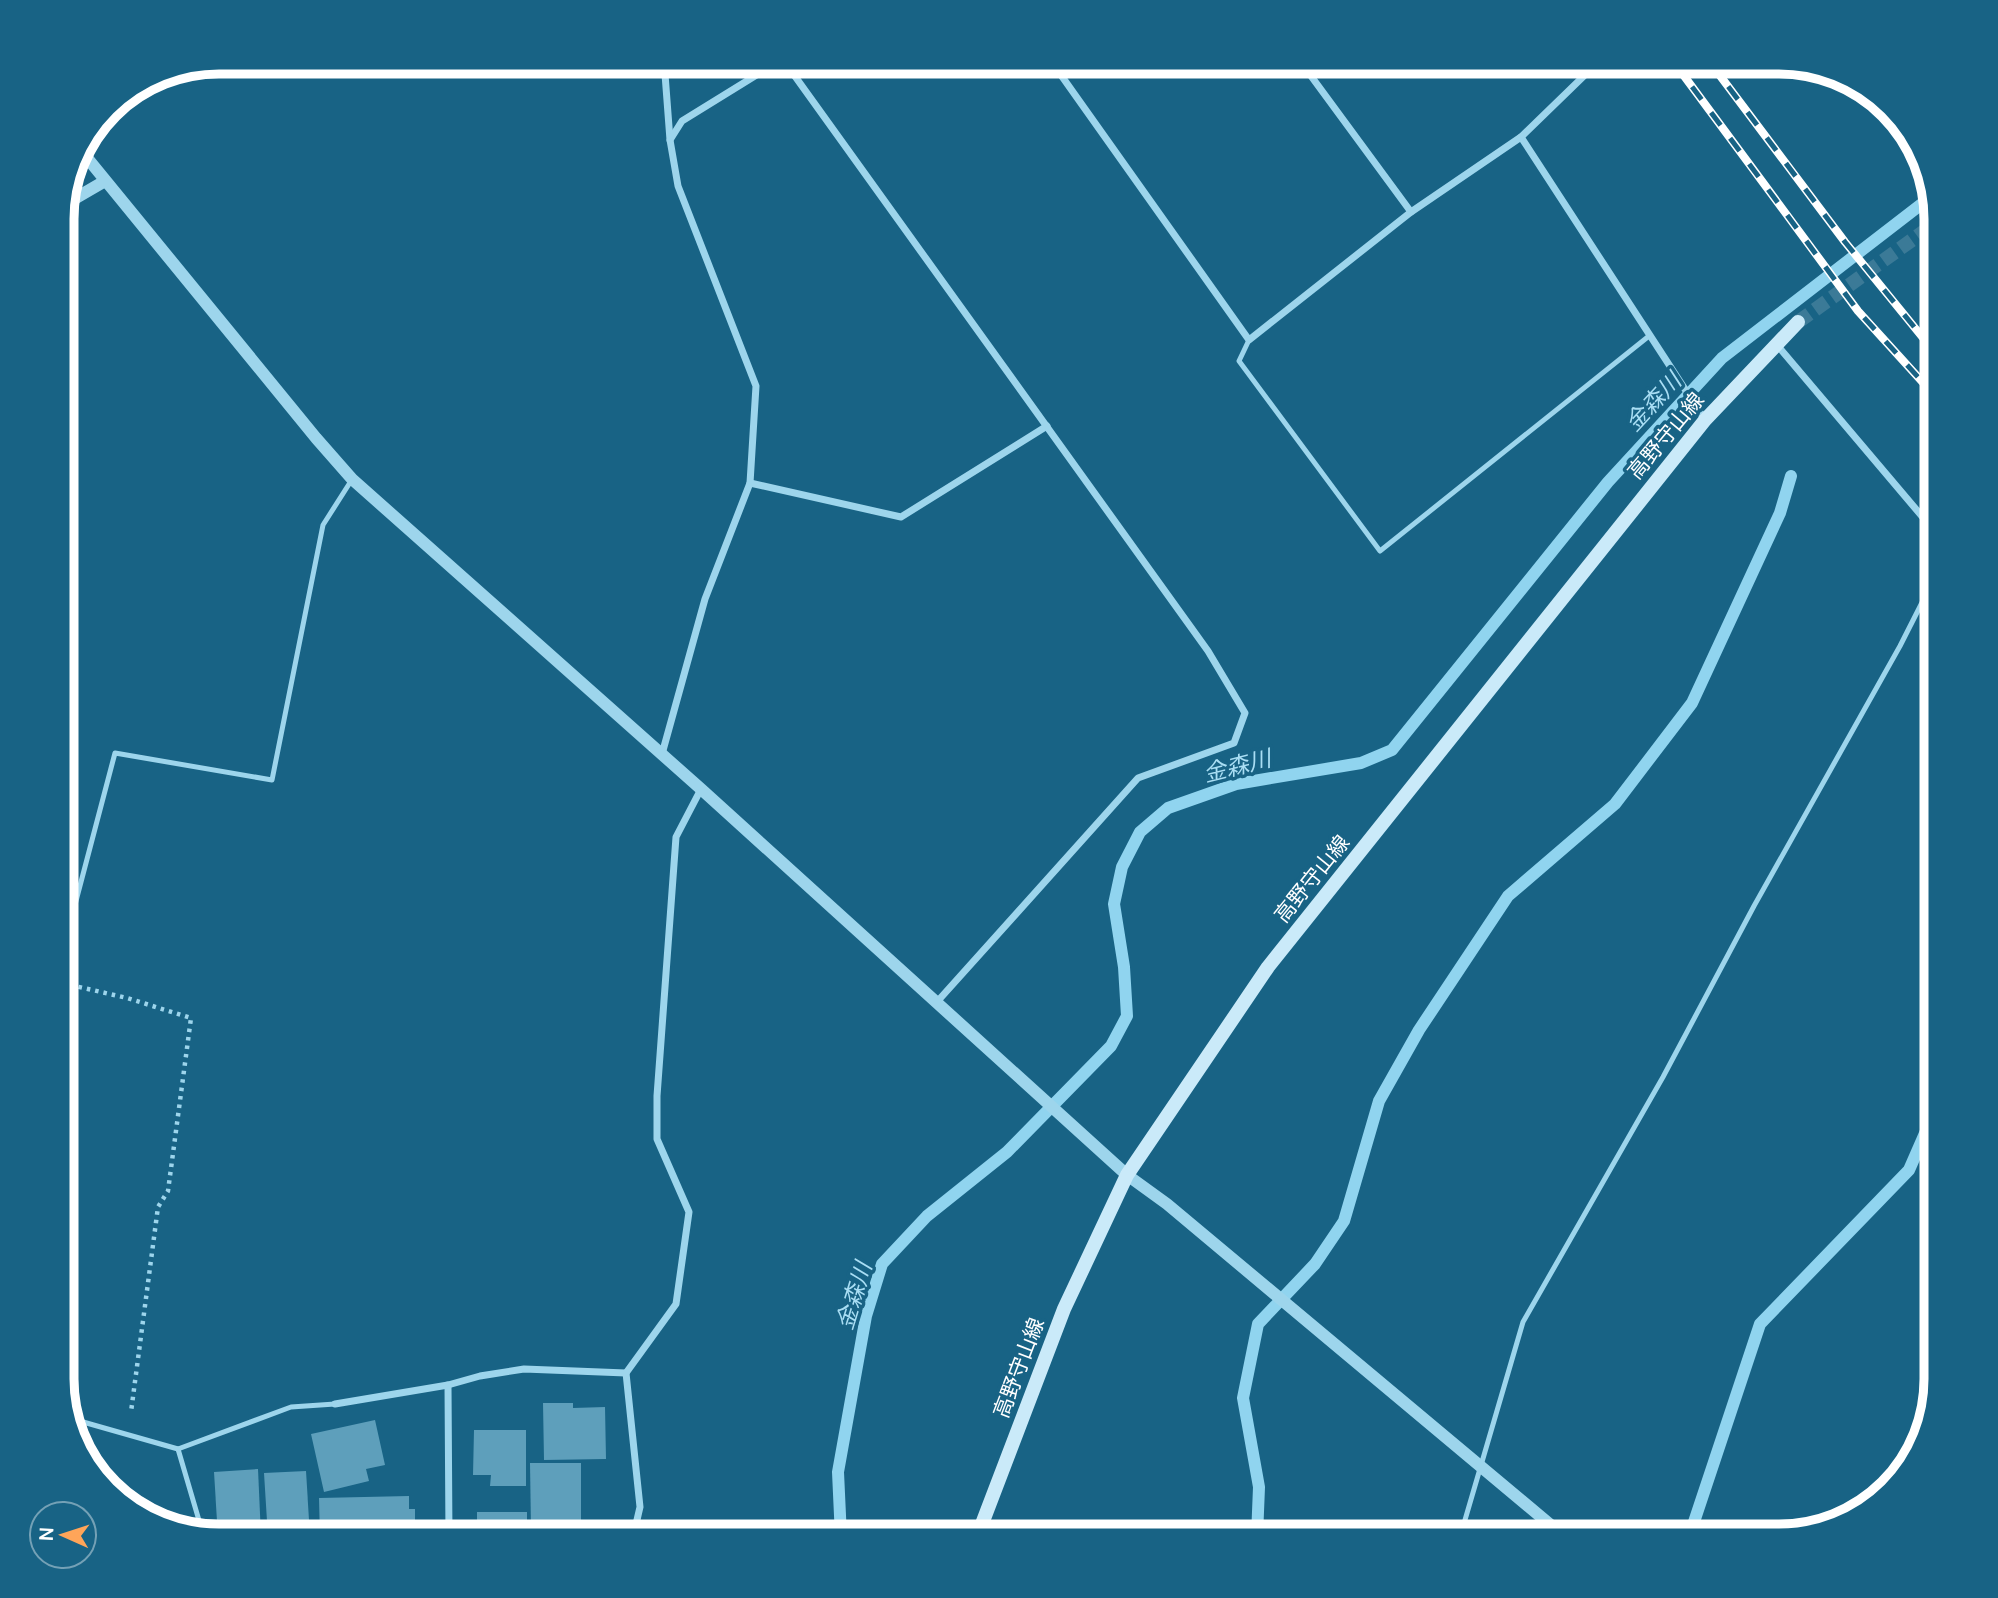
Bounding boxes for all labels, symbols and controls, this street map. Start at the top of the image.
water label: 金森川 [1617,363,1690,437]
street label: 高野守山線 [1621,386,1710,485]
water label: 金森川 [1199,740,1277,789]
street label: 高野守山線 [1267,829,1355,928]
water label: 金森川 [828,1255,879,1333]
street label: 高野守山線 [986,1314,1050,1422]
north arrow [28,1500,98,1570]
text: N [33,1527,59,1542]

